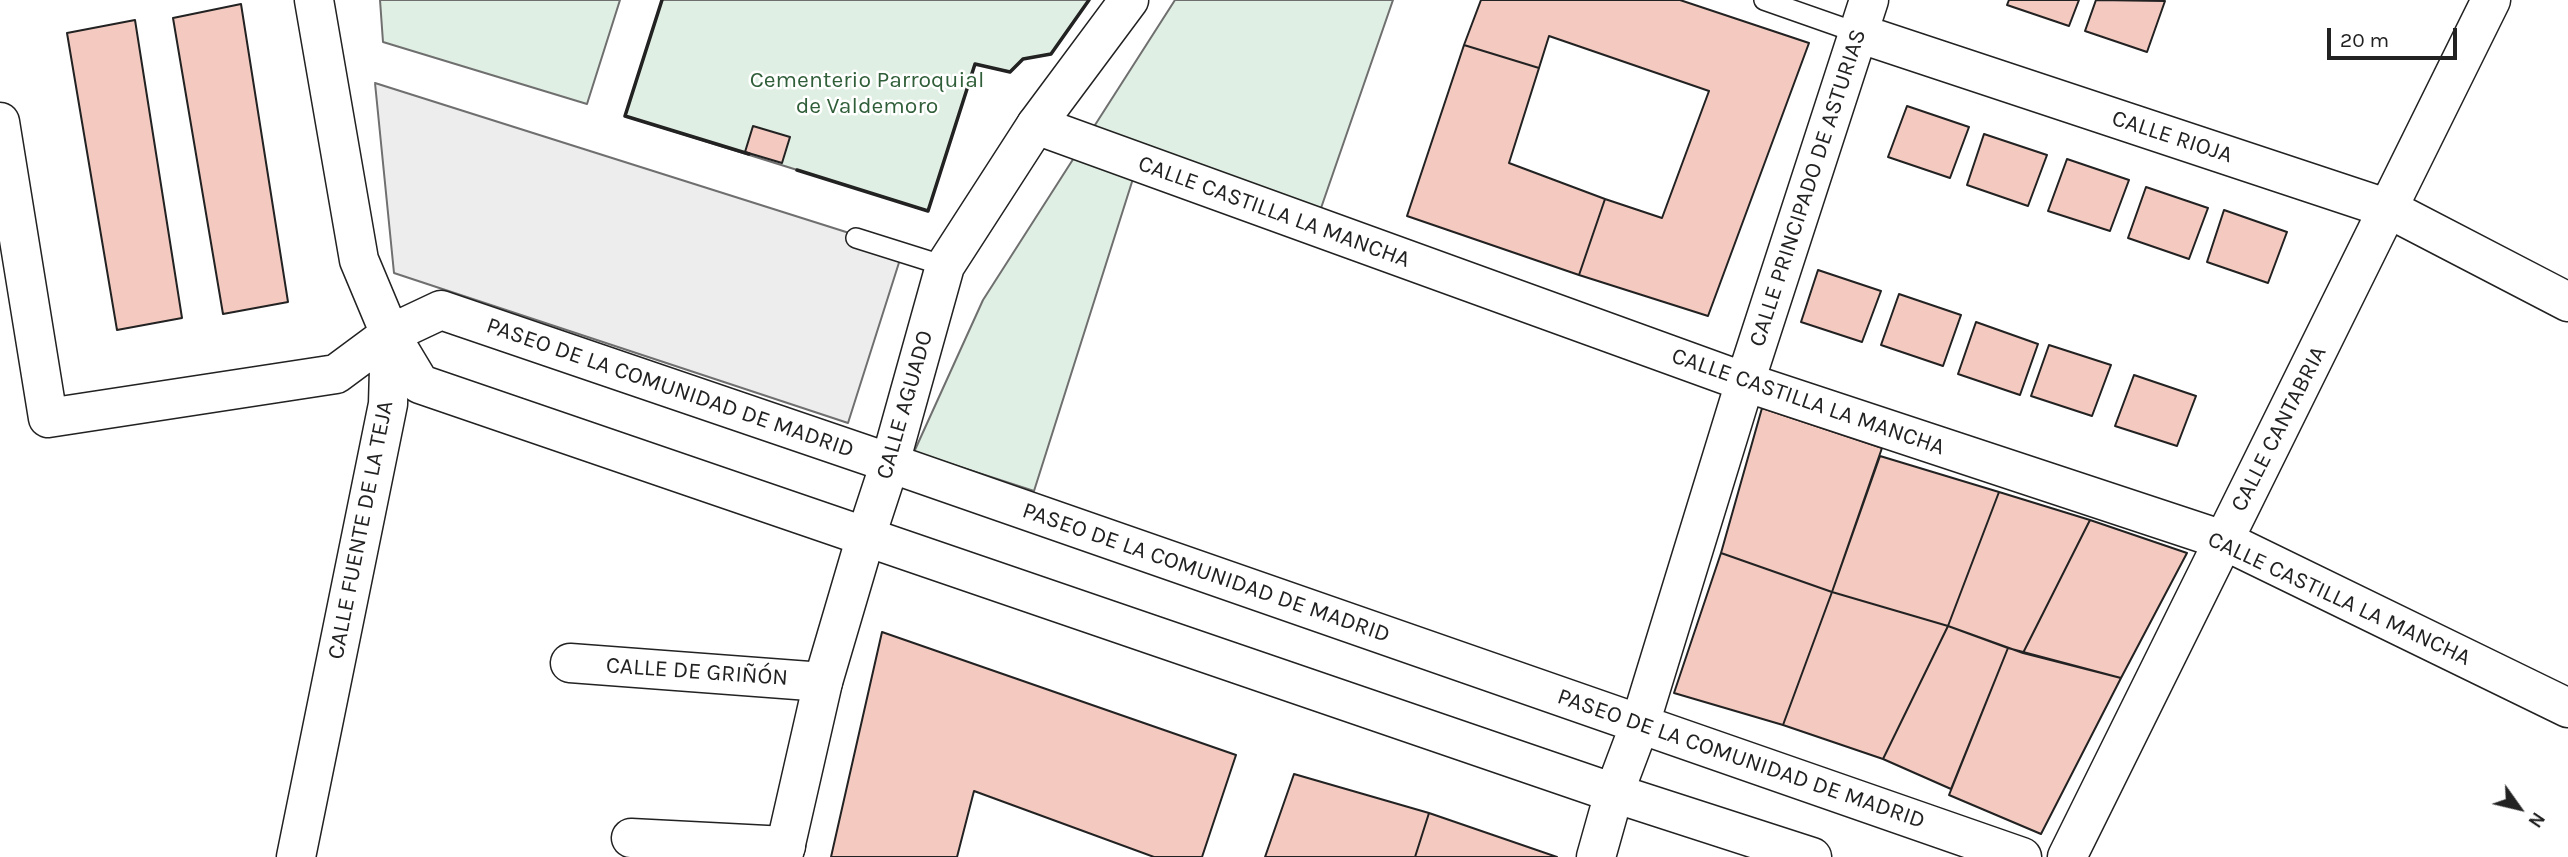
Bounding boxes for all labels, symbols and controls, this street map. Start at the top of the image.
scale bar [2330,14,2460,58]
street label: CALLE PRINCIPADO DE ASTURIAS [1744,26,1872,350]
text: 20 m [2340,28,2389,52]
park label: Cementerio Parroquial de Valdemoro [750,66,984,120]
street label: CALLE RIOJA [2108,105,2236,169]
street label: CALLE CASTILLA LA MANCHA [1134,150,1414,274]
street label: PASEO DE LA COMUNIDAD DE MADRID [483,312,857,464]
street label: CALLE AGUADO [871,327,939,483]
street label: CALLE CASTILLA LA MANCHA [1668,342,1948,462]
street label: CALLE CANTABRIA [2225,342,2333,516]
street label: CALLE FUENTE DE LA TEJA [322,398,400,662]
street label: PASEO DE LA COMUNIDAD DE MADRID [1019,497,1393,649]
street label: CALLE CASTILLA LA MANCHA [2203,526,2475,672]
street label: CALLE DE GRIÑÓN [605,652,789,692]
street label: PASEO DE LA COMUNIDAD DE MADRID [1554,683,1928,835]
north arrow [2484,773,2554,843]
text: N [2523,808,2549,832]

